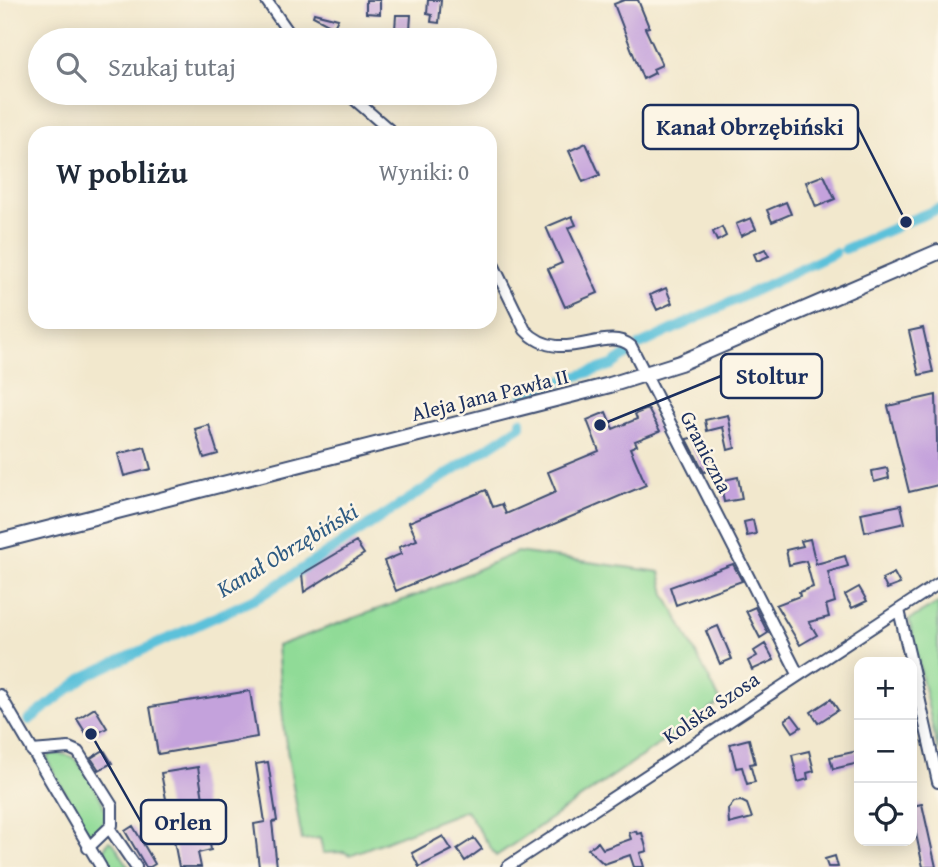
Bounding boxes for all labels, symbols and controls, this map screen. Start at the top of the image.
search box [28,28,497,105]
text: Szukaj tutaj [108,47,236,86]
icon: search [52,48,90,86]
callout: Kanał Obrzębiński [643,105,858,149]
text: Kanał Obrzębiński [656,110,844,143]
text: W pobliżu [56,150,188,194]
text: Wyniki: 0 [379,155,469,188]
callout: Stoltur [721,354,822,398]
text: Stoltur [736,359,809,392]
street label: Aleja Jana Pawła II [408,360,572,429]
street label: Graniczna [673,405,740,498]
water label: Kanał Obrzębiński [209,494,364,605]
map controls [854,657,917,846]
button: + [854,657,917,720]
street label: Kolska Szosa [656,664,765,751]
button: − [854,720,917,783]
button: locate [854,783,917,846]
callout: Orlen [141,800,226,844]
text: Orlen [154,805,212,838]

